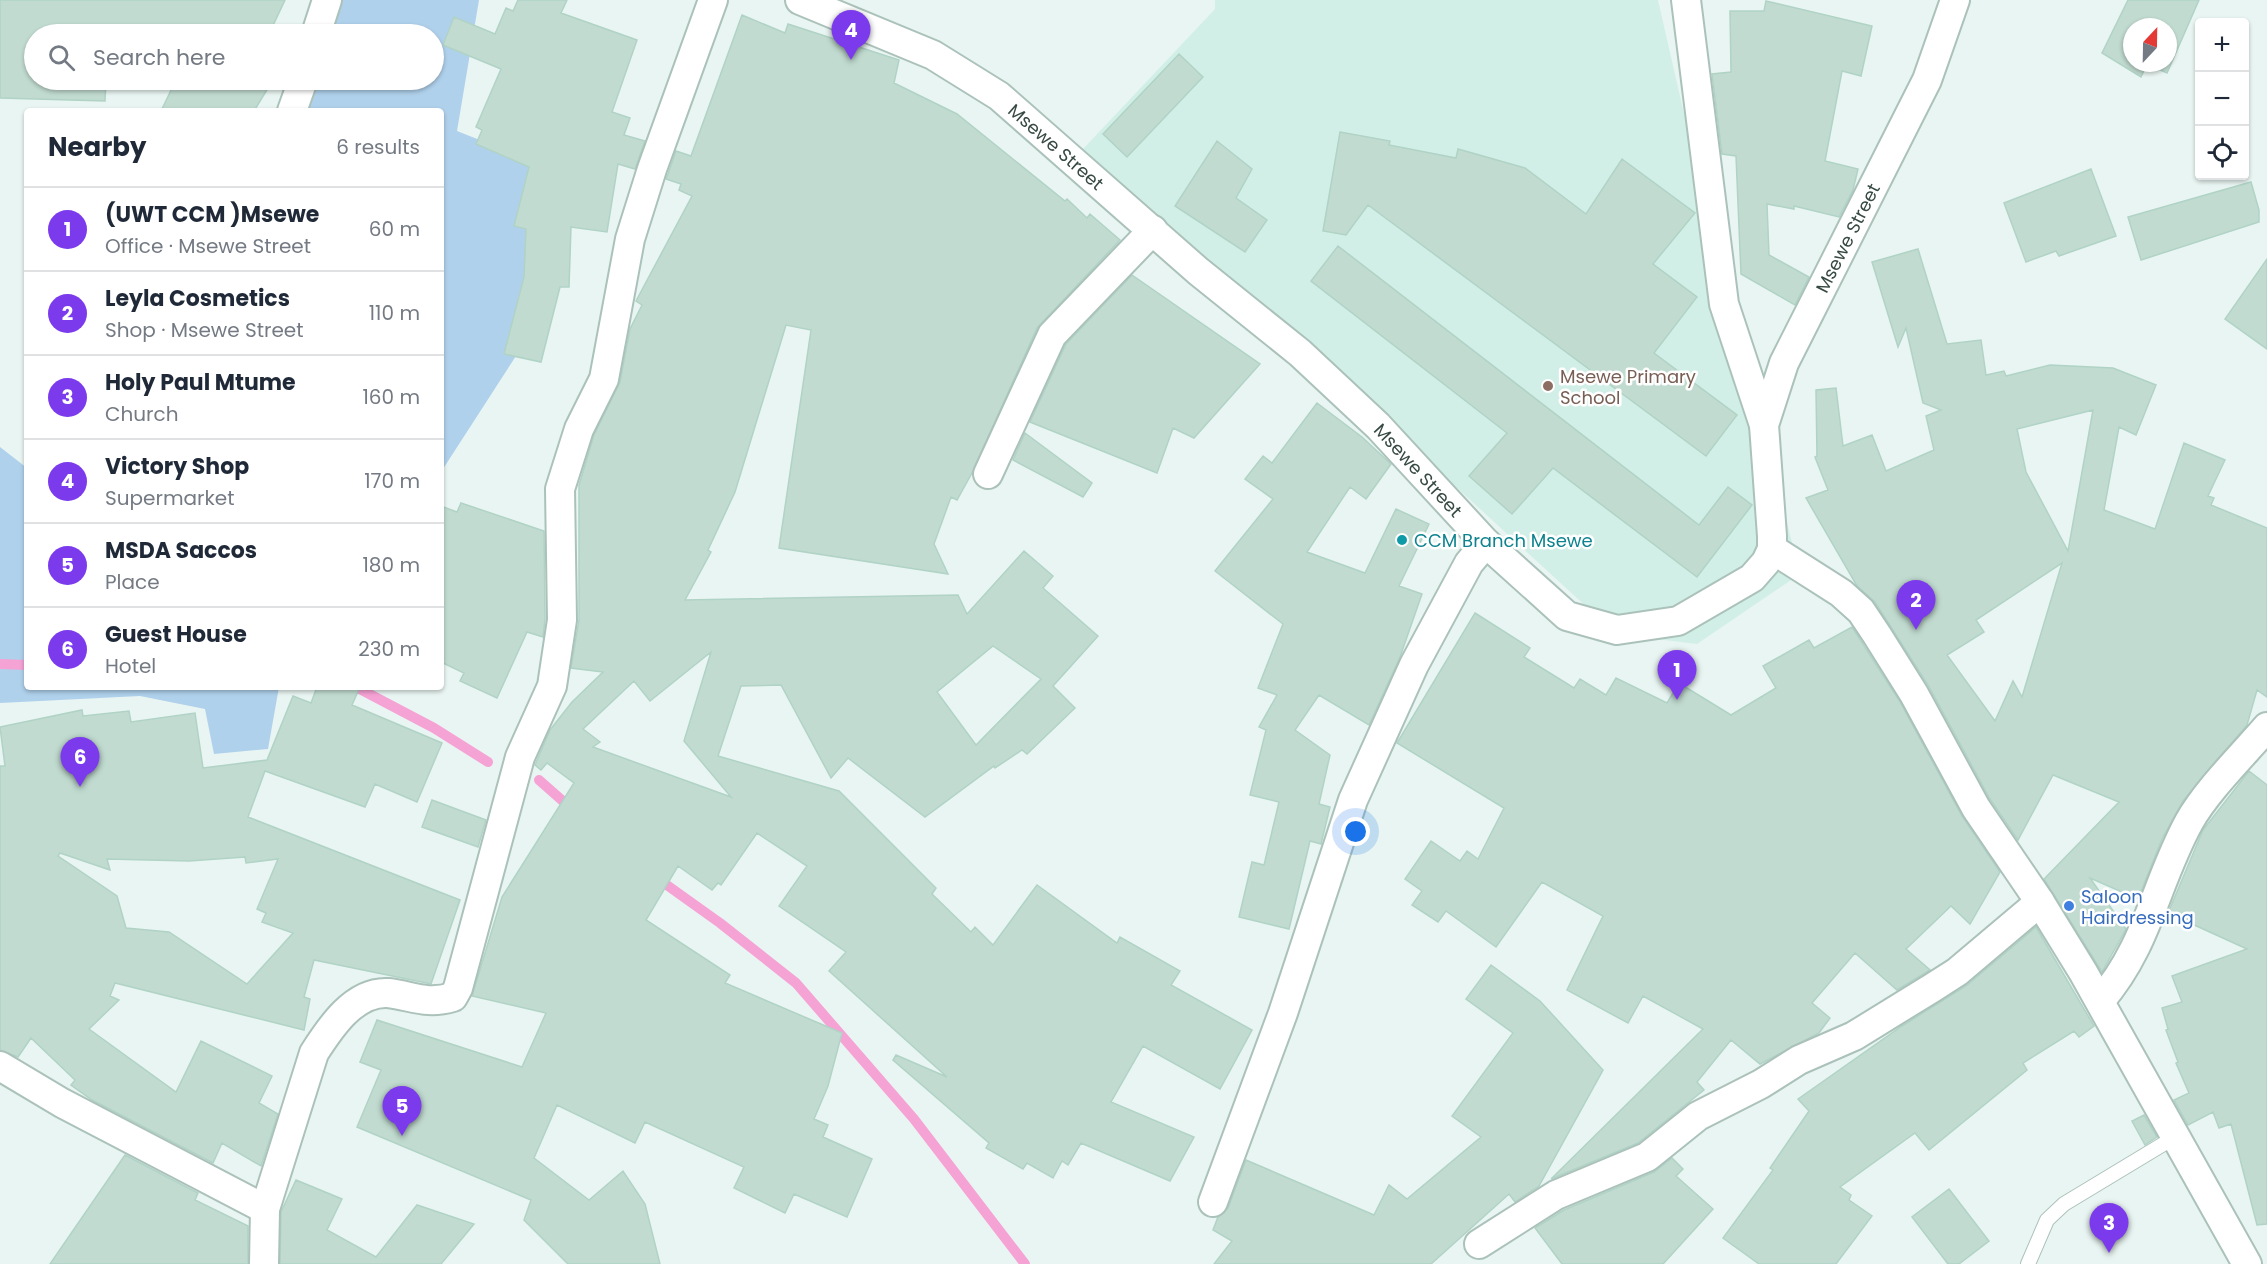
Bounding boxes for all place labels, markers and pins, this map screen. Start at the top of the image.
pin: 4 [832,10,870,60]
place label: Msewe Primary School [1560,364,1696,410]
marker: Msewe Primary School [1541,379,1555,393]
place label: CCM Branch Msewe [1414,528,1593,553]
marker: CCM Branch Msewe [1395,533,1409,547]
pin: 2 [1896,580,1936,630]
pin: 1 [1658,650,1696,700]
pin: 6 [60,738,100,787]
place label: Saloon Hairdressing [2081,884,2194,930]
marker: Saloon Hairdressing [2062,899,2076,913]
pin: 5 [382,1086,422,1136]
pin: 3 [2090,1204,2128,1253]

